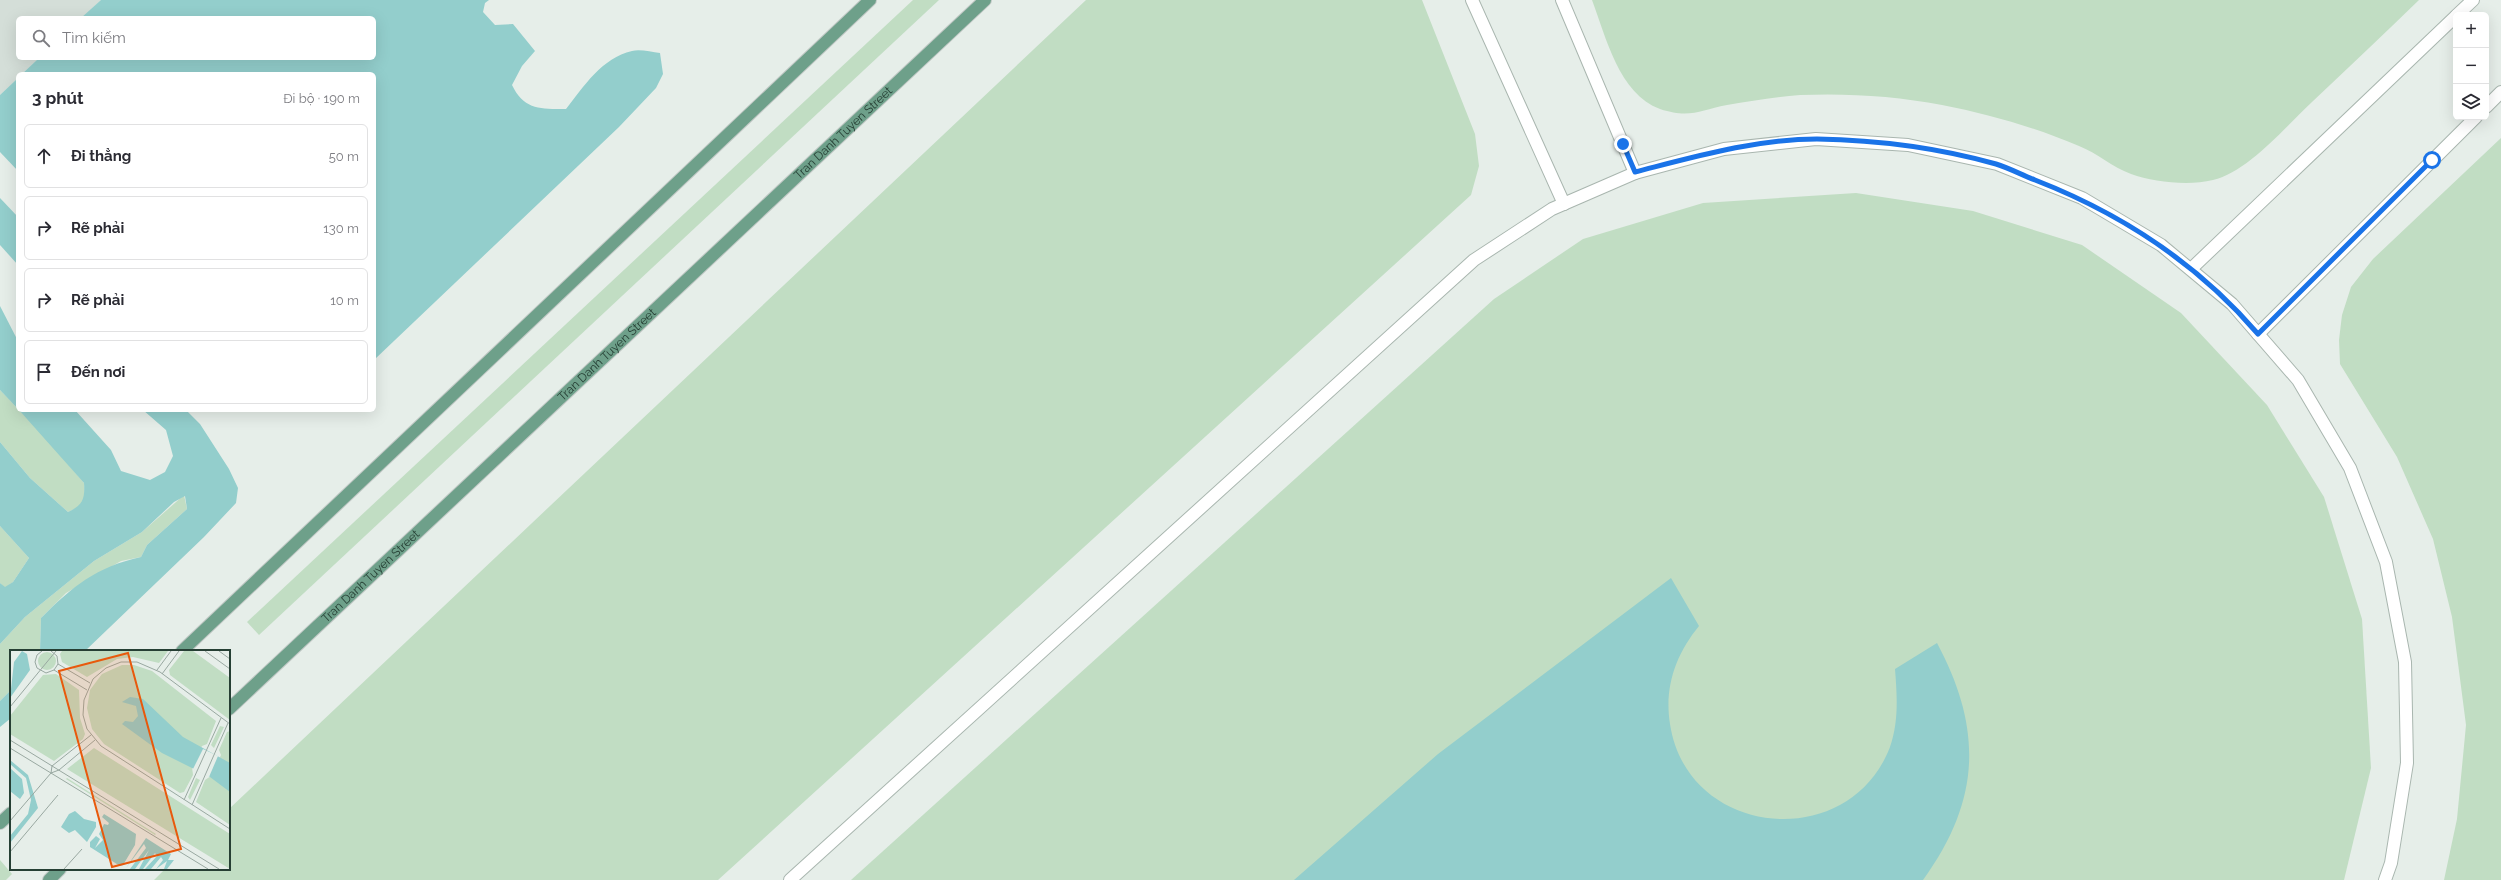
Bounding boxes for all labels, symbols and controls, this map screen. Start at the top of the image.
map controls [2453,12,2489,120]
button: + [2453,12,2489,48]
search box [16,16,376,60]
icon: search [30,27,52,49]
text: Tìm kiếm [62,29,126,47]
button: − [2453,48,2489,84]
street label: Tran Danh Tuyen Street [791,84,895,182]
button: layers [2453,84,2489,120]
text: 3 phút [32,88,84,108]
text: Đi bộ · 190 m [283,91,360,106]
route end [1614,135,1632,153]
icon: ahead [33,145,55,167]
text: Đi thẳng [71,147,131,165]
text: 50 m [329,149,359,164]
route start [2423,151,2441,169]
icon: right [33,217,55,239]
text: Rẽ phải [71,219,124,237]
text: 130 m [323,221,359,236]
icon: right [33,289,55,311]
text: Rẽ phải [71,291,124,309]
text: 10 m [330,293,359,308]
street label: Tran Danh Tuyen Street [555,305,659,404]
icon: arrive [33,361,55,383]
text: Đến nơi [71,363,125,381]
street label: Tran Danh Tuyen Street [319,527,422,626]
inset map [10,650,230,870]

